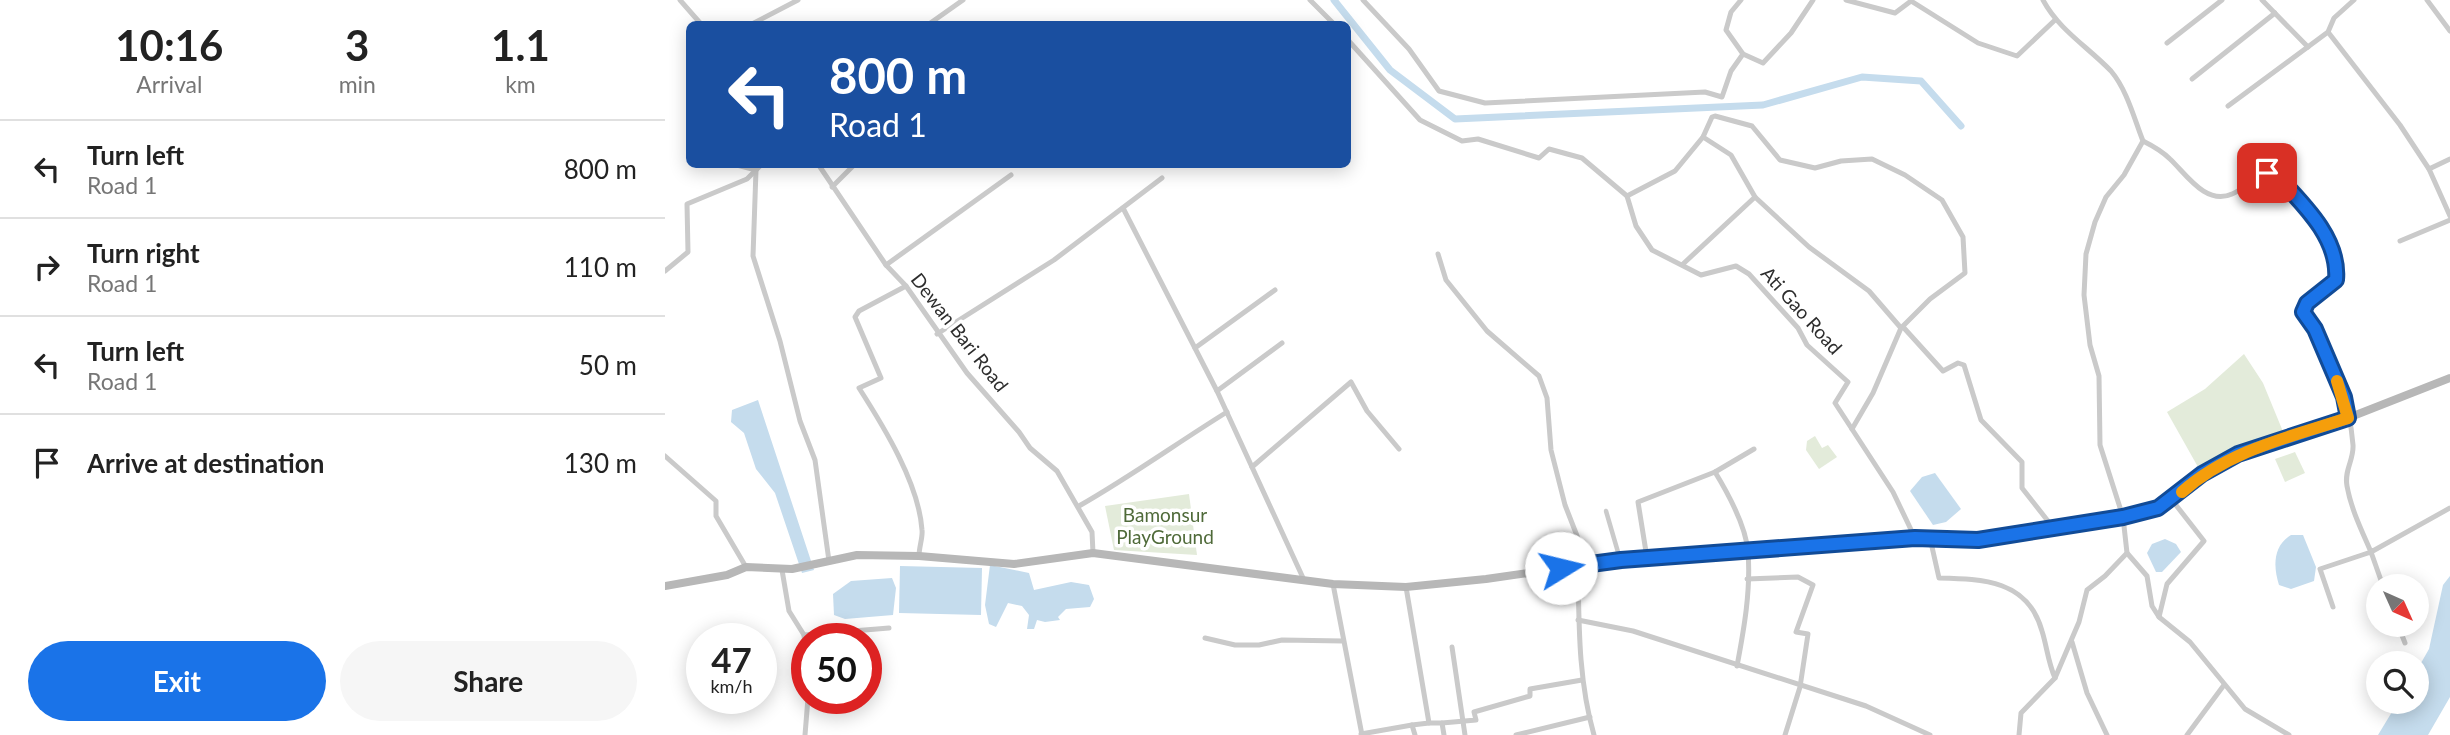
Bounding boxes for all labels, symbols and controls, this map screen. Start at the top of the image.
text: 10:16 [115,20,223,70]
text: 3 [345,20,369,70]
text: 1.1 [491,20,550,70]
text: 800 m [829,46,967,104]
icon: left [714,49,805,140]
text: Arrival [136,70,202,98]
text: min [339,70,376,98]
text: km [505,70,536,98]
text: Road 1 [829,105,927,144]
text: Turn left [87,139,184,171]
pin [2237,143,2297,203]
icon: left [28,150,66,188]
text: 800 m [564,153,637,185]
icon: arrive [2248,154,2286,192]
text: Road 1 [87,171,157,199]
text: Turn right [87,237,200,269]
icon: right [28,248,66,286]
text: 110 m [564,251,637,283]
street label: Ati Gao Road [1757,261,1847,359]
street label: Dewan Bari Road [907,268,1013,396]
text: Road 1 [87,269,157,297]
text: Turn left [87,335,184,367]
icon: left [28,346,66,384]
text: 50 m [579,349,637,381]
text: Road 1 [87,367,157,395]
icon: arrive [28,444,66,482]
text: Arrive at destination [87,447,324,479]
text: 130 m [564,447,637,479]
park label: Bamonsur PlayGround [1116,503,1214,548]
position arrow [1524,531,1598,605]
north arrow [2366,574,2429,637]
map controls [2366,574,2429,714]
speed limit sign: 50 [791,623,882,714]
text: 47 [711,638,752,680]
button: Exit [28,641,326,721]
button: Share [340,641,637,721]
button: search [2366,651,2429,714]
text: km/h [710,675,753,697]

